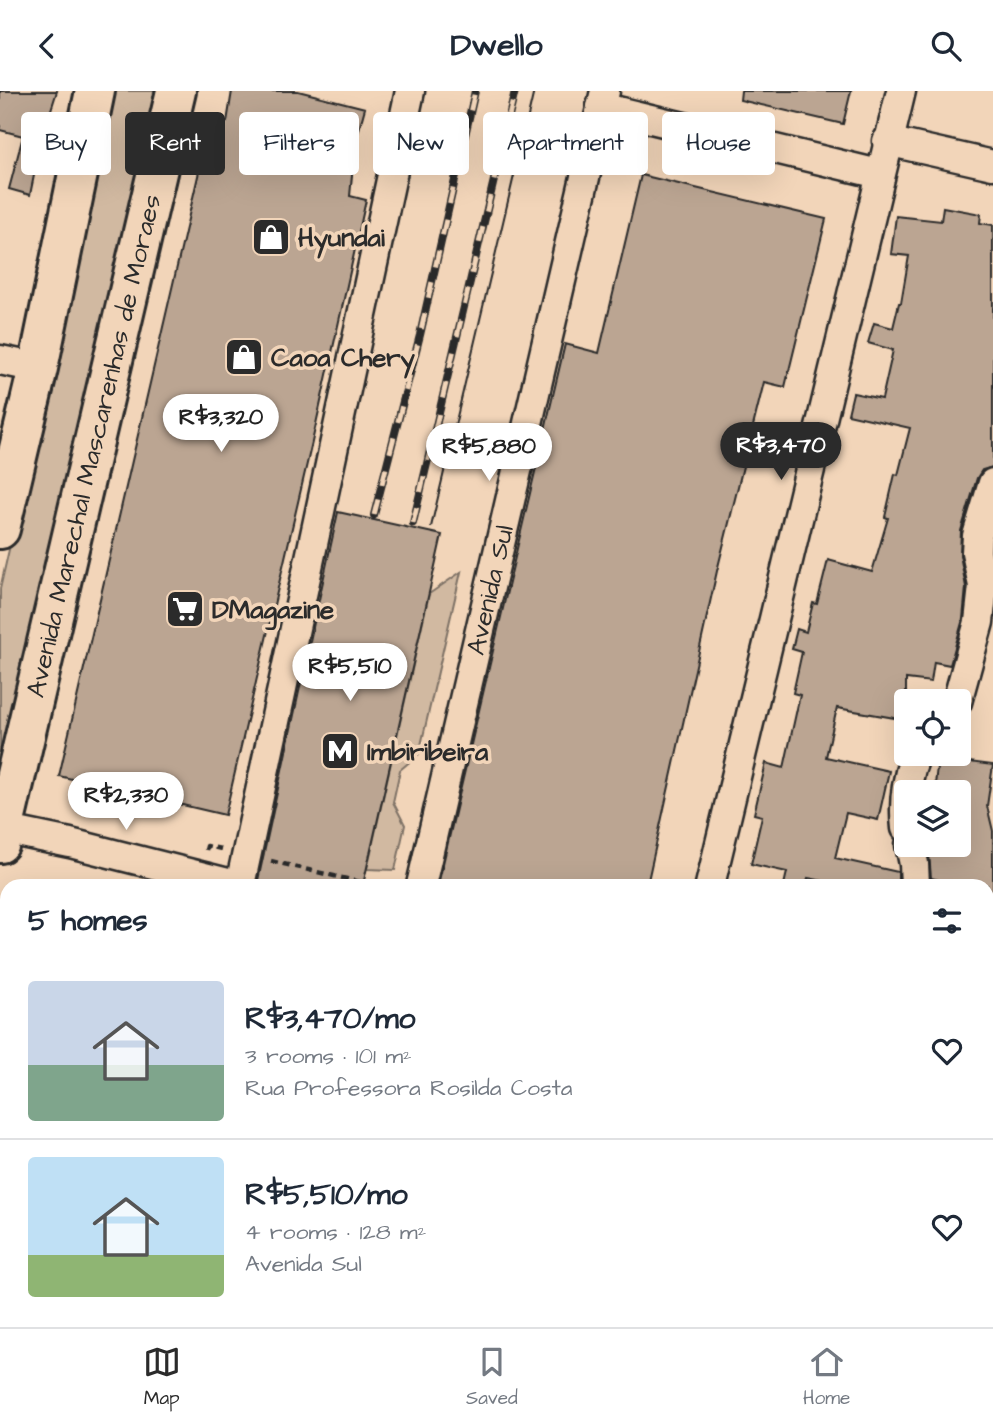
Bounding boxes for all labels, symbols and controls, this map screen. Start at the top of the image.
text: Dwello [451,23,543,68]
icon: back [28,27,66,65]
icon: search [927,27,965,65]
chip: Buy [21,112,111,175]
chip: Rent [125,112,225,175]
chip: Filters [239,112,359,175]
chip: New [373,112,469,175]
chip: Apartment [483,112,648,175]
chip: House [662,112,775,175]
street label: Avenida Marechal Mascarenhas de Moraes [18,191,170,701]
shop icon: Hyundai [250,216,292,258]
place label: Hyundai [298,220,385,259]
shop icon: Caoa Chery [223,336,265,378]
place label: Caoa Chery [271,340,416,379]
pin: R$3,320 [156,395,286,454]
text: R$3,320 [179,401,263,433]
pin: R$5,880 [424,423,554,483]
pin: R$3,470 [716,423,846,482]
text: R$3,470 [736,429,826,461]
text: R$5,880 [442,430,536,462]
street label: Avenida Sul [458,522,523,658]
supermarket icon: DMagazine [164,588,206,630]
place label: DMagazine [212,592,334,631]
pin: R$5,510 [285,643,415,703]
text: R$5,510 [308,650,392,682]
map controls [894,689,971,857]
button: locate [894,689,971,766]
metro station icon: Imbiribeira [319,730,361,772]
place label: Imbiribeira [367,734,489,770]
pin: R$2,330 [61,773,191,832]
text: R$2,330 [84,779,168,811]
button: layers [894,780,971,857]
text: 5 homes [28,900,148,942]
icon: filters [928,902,966,940]
text: R$3,470/mo [245,998,415,1040]
icon: home [84,1009,168,1093]
icon: heart [928,1032,966,1070]
text: 3 rooms · 101 m² [245,1040,412,1072]
text: Rua Professora Rosilda Costa [245,1072,572,1104]
text: R$5,510/mo [245,1174,408,1216]
icon: home [84,1185,168,1269]
icon: heart [928,1208,966,1246]
text: 4 rooms · 128 m² [245,1216,426,1248]
text: Avenida Sul [245,1248,362,1280]
tab: Map [143,1343,181,1412]
tab: Saved [466,1343,518,1412]
tab: Home [803,1343,850,1412]

